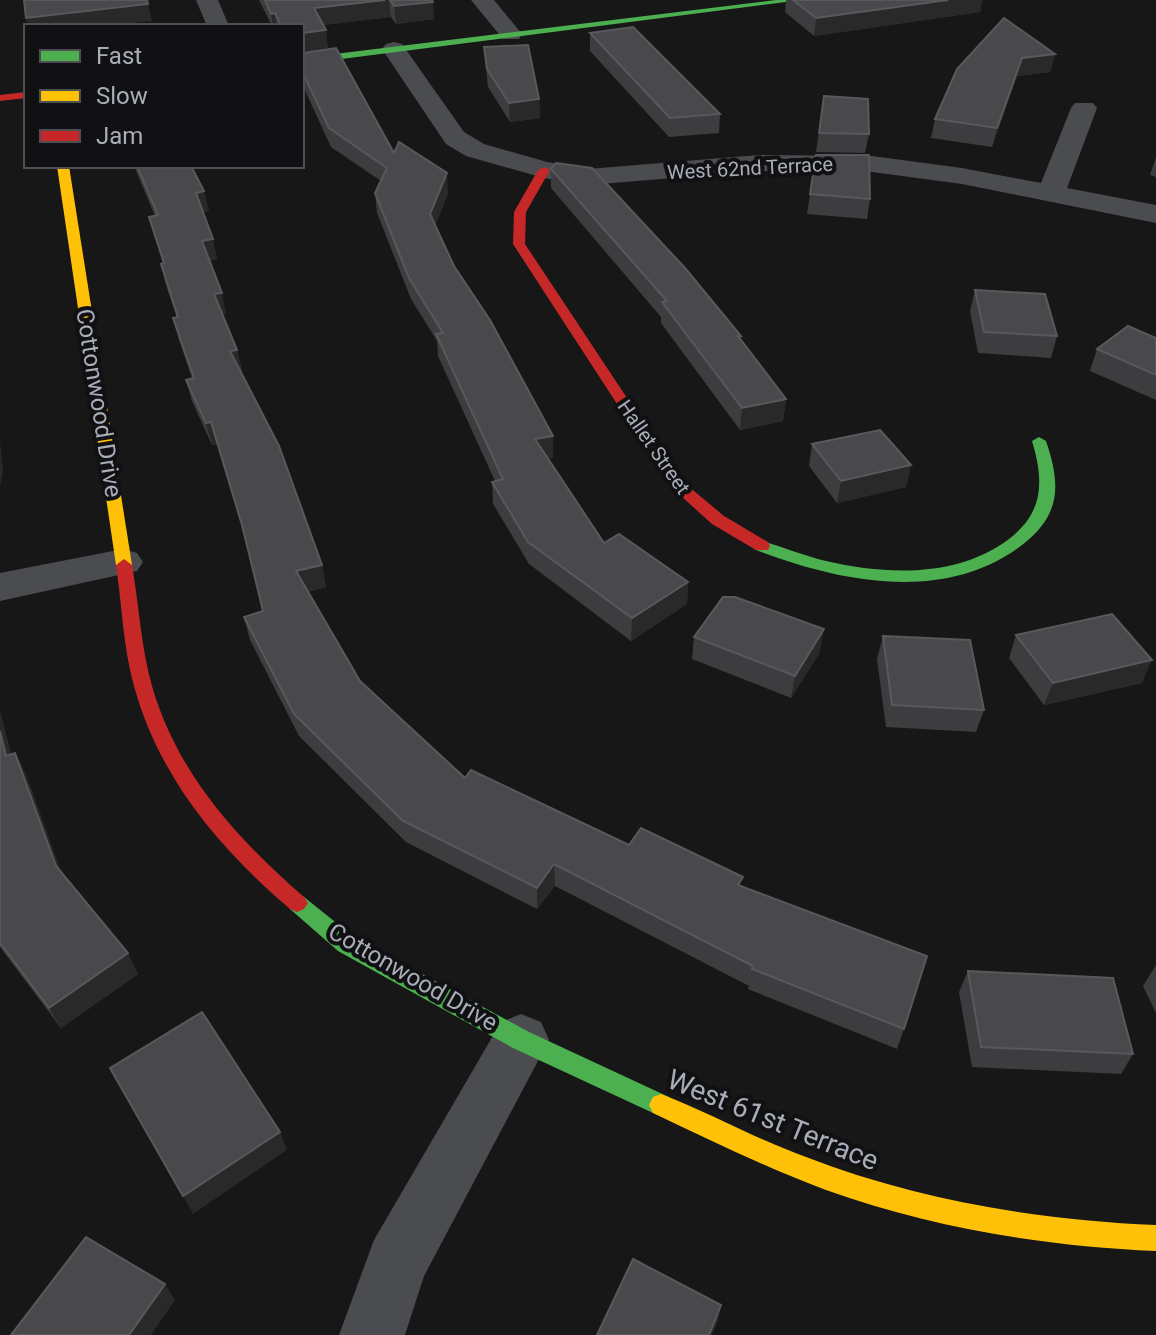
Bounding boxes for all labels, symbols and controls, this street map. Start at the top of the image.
legend [24,24,304,168]
text: Fast [96,42,142,70]
text: Slow [96,82,148,110]
text: Jam [96,122,143,150]
street label: West 62nd Terrace [667,152,833,184]
street label: Cottonwood Drive [70,307,128,499]
street label: Hallet Street [613,395,695,499]
street label: Cottonwood Drive [323,917,503,1037]
street label: West 61st Terrace [663,1063,883,1177]

